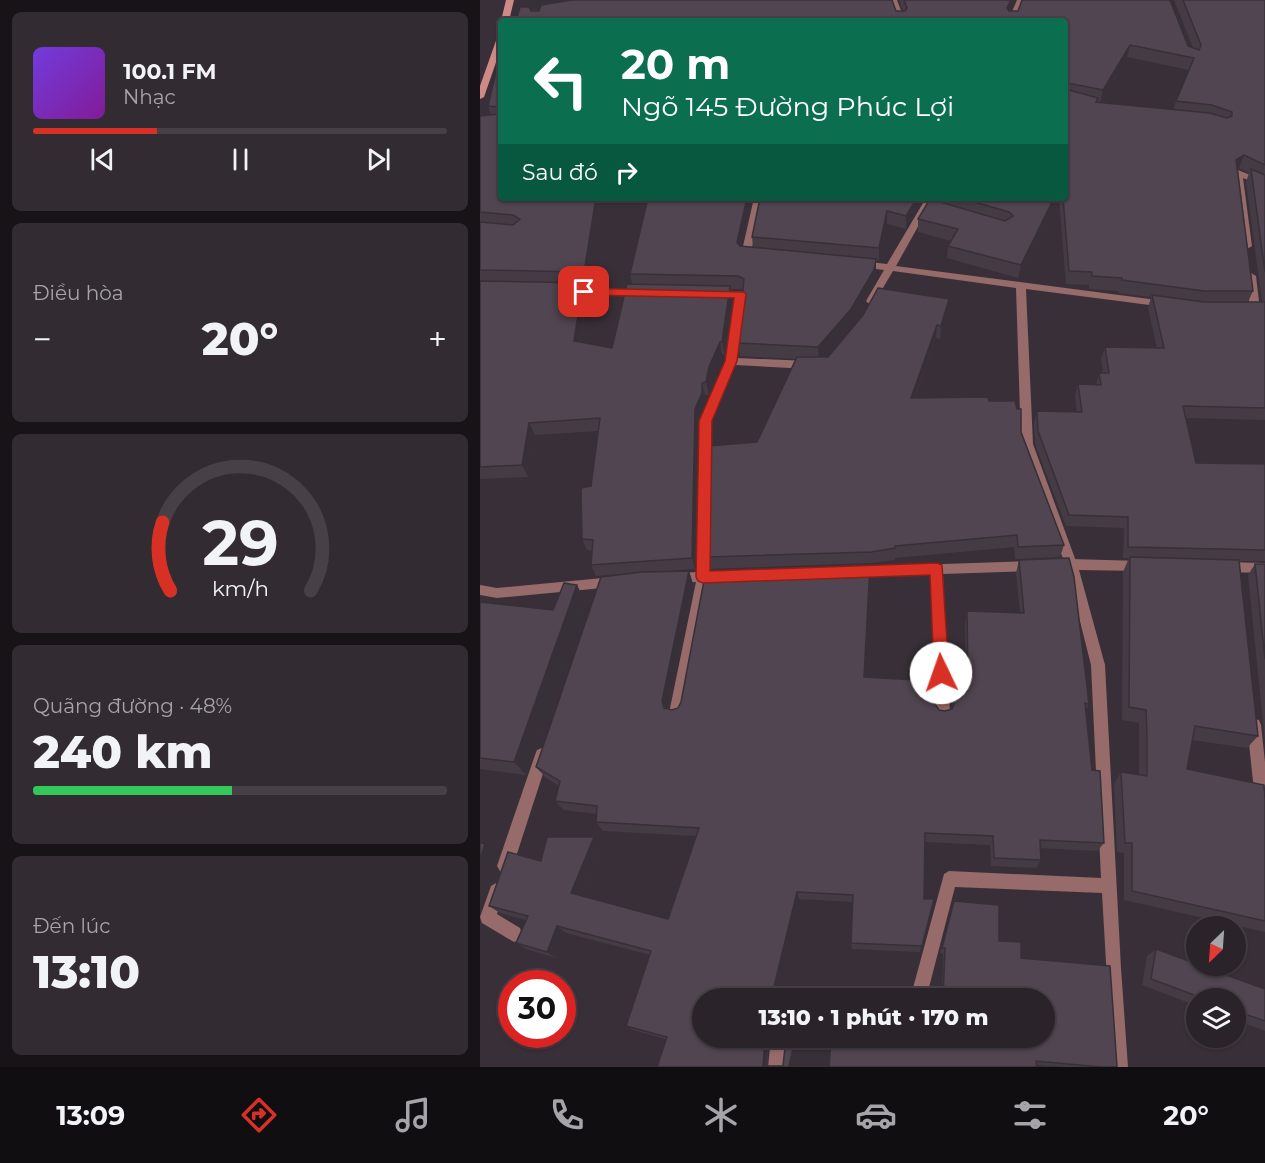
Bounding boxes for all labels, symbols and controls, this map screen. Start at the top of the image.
text: 20 m [621,38,730,90]
icon: left [522,42,600,120]
text: 100.1 FM [123,58,217,85]
text: Nhạc [123,85,176,109]
text: Ngõ 145 Đường Phúc Lợi [621,90,954,123]
icon: previous [86,143,119,176]
icon: pause [224,143,257,176]
icon: next [362,143,395,176]
icon: right [610,156,643,189]
text: Sau đó [522,159,598,186]
pin [558,266,609,317]
icon: arrive [567,275,600,308]
text: Điều hòa [33,281,124,305]
text: 20° [202,311,278,366]
text: − [33,319,52,359]
text: + [428,319,447,359]
text: 29 [202,505,278,581]
text: km/h [211,575,269,601]
position arrow [909,641,973,705]
text: Quãng đường · 48% [33,694,232,718]
text: 240 km [33,724,213,779]
text: Đến lúc [33,914,111,938]
north arrow [1186,916,1246,976]
map controls [1186,916,1246,1048]
text: 13:10 [33,944,140,999]
speed limit sign: 30 [498,970,576,1048]
button: layers [1186,988,1246,1048]
text: 13:10 · 1 phút · 170 m [758,1004,989,1031]
icon: directions [238,1094,280,1136]
icon: music [392,1094,434,1136]
icon: phone [546,1094,588,1136]
icon: climate [700,1094,742,1136]
icon: car [855,1094,897,1136]
icon: filters [1009,1094,1051,1136]
text: 13:09 [56,1099,125,1132]
text: 20° [1163,1099,1209,1132]

